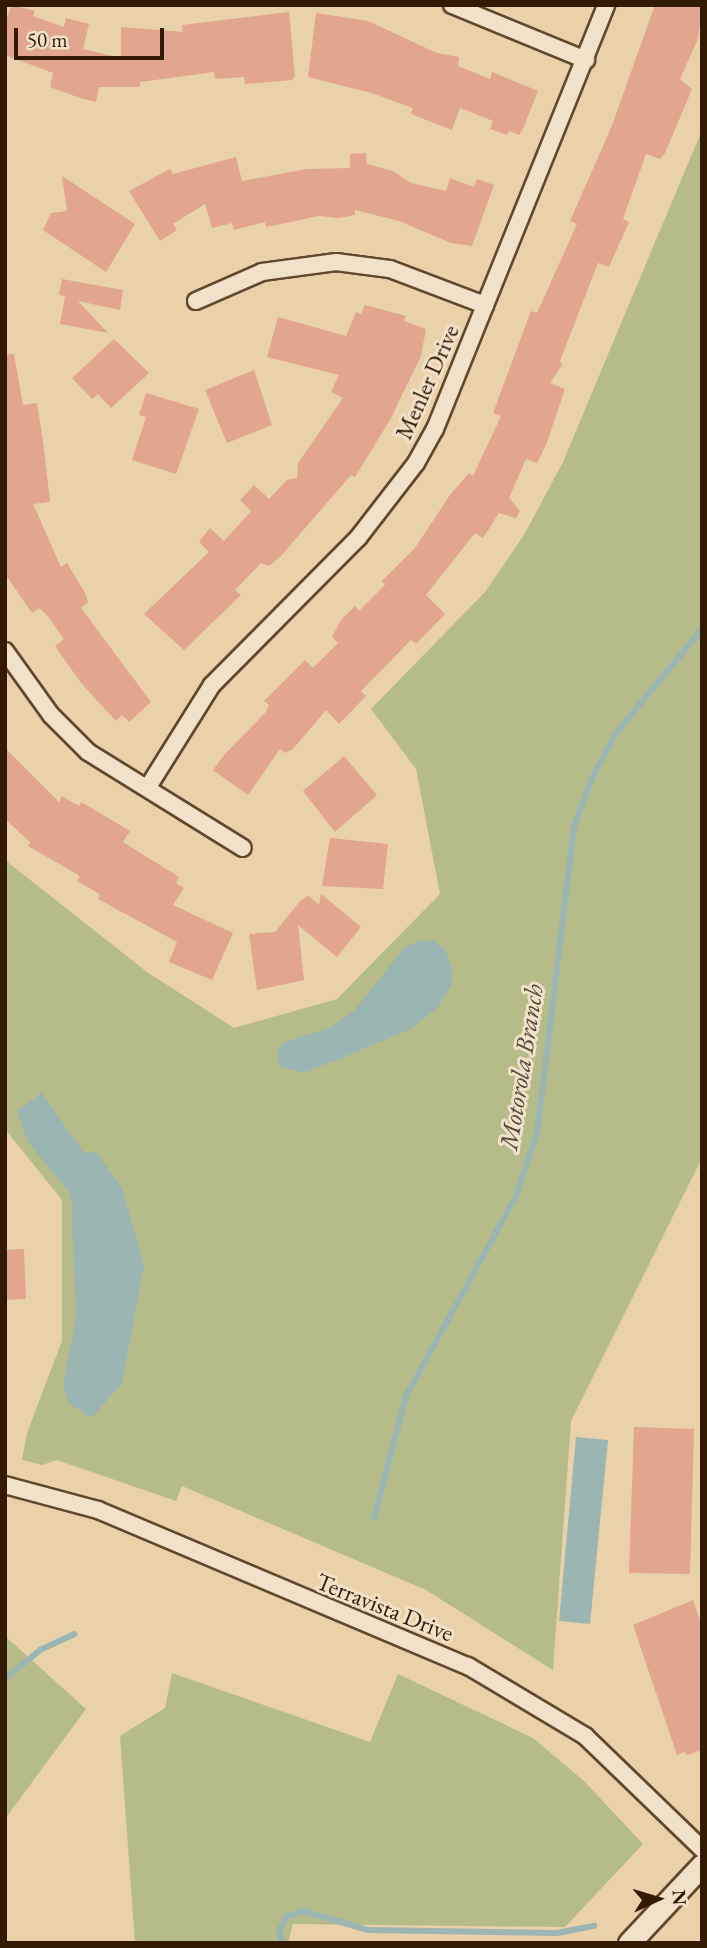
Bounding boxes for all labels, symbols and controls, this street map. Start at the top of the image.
scale bar [18,14,168,58]
text: 50 m [27,26,68,53]
street label: Menler Drive [389,320,465,444]
water label: Motorola Branch [493,982,551,1152]
street label: Terravista Drive [312,1566,458,1648]
north arrow [623,1864,693,1934]
text: N [666,1889,692,1906]

